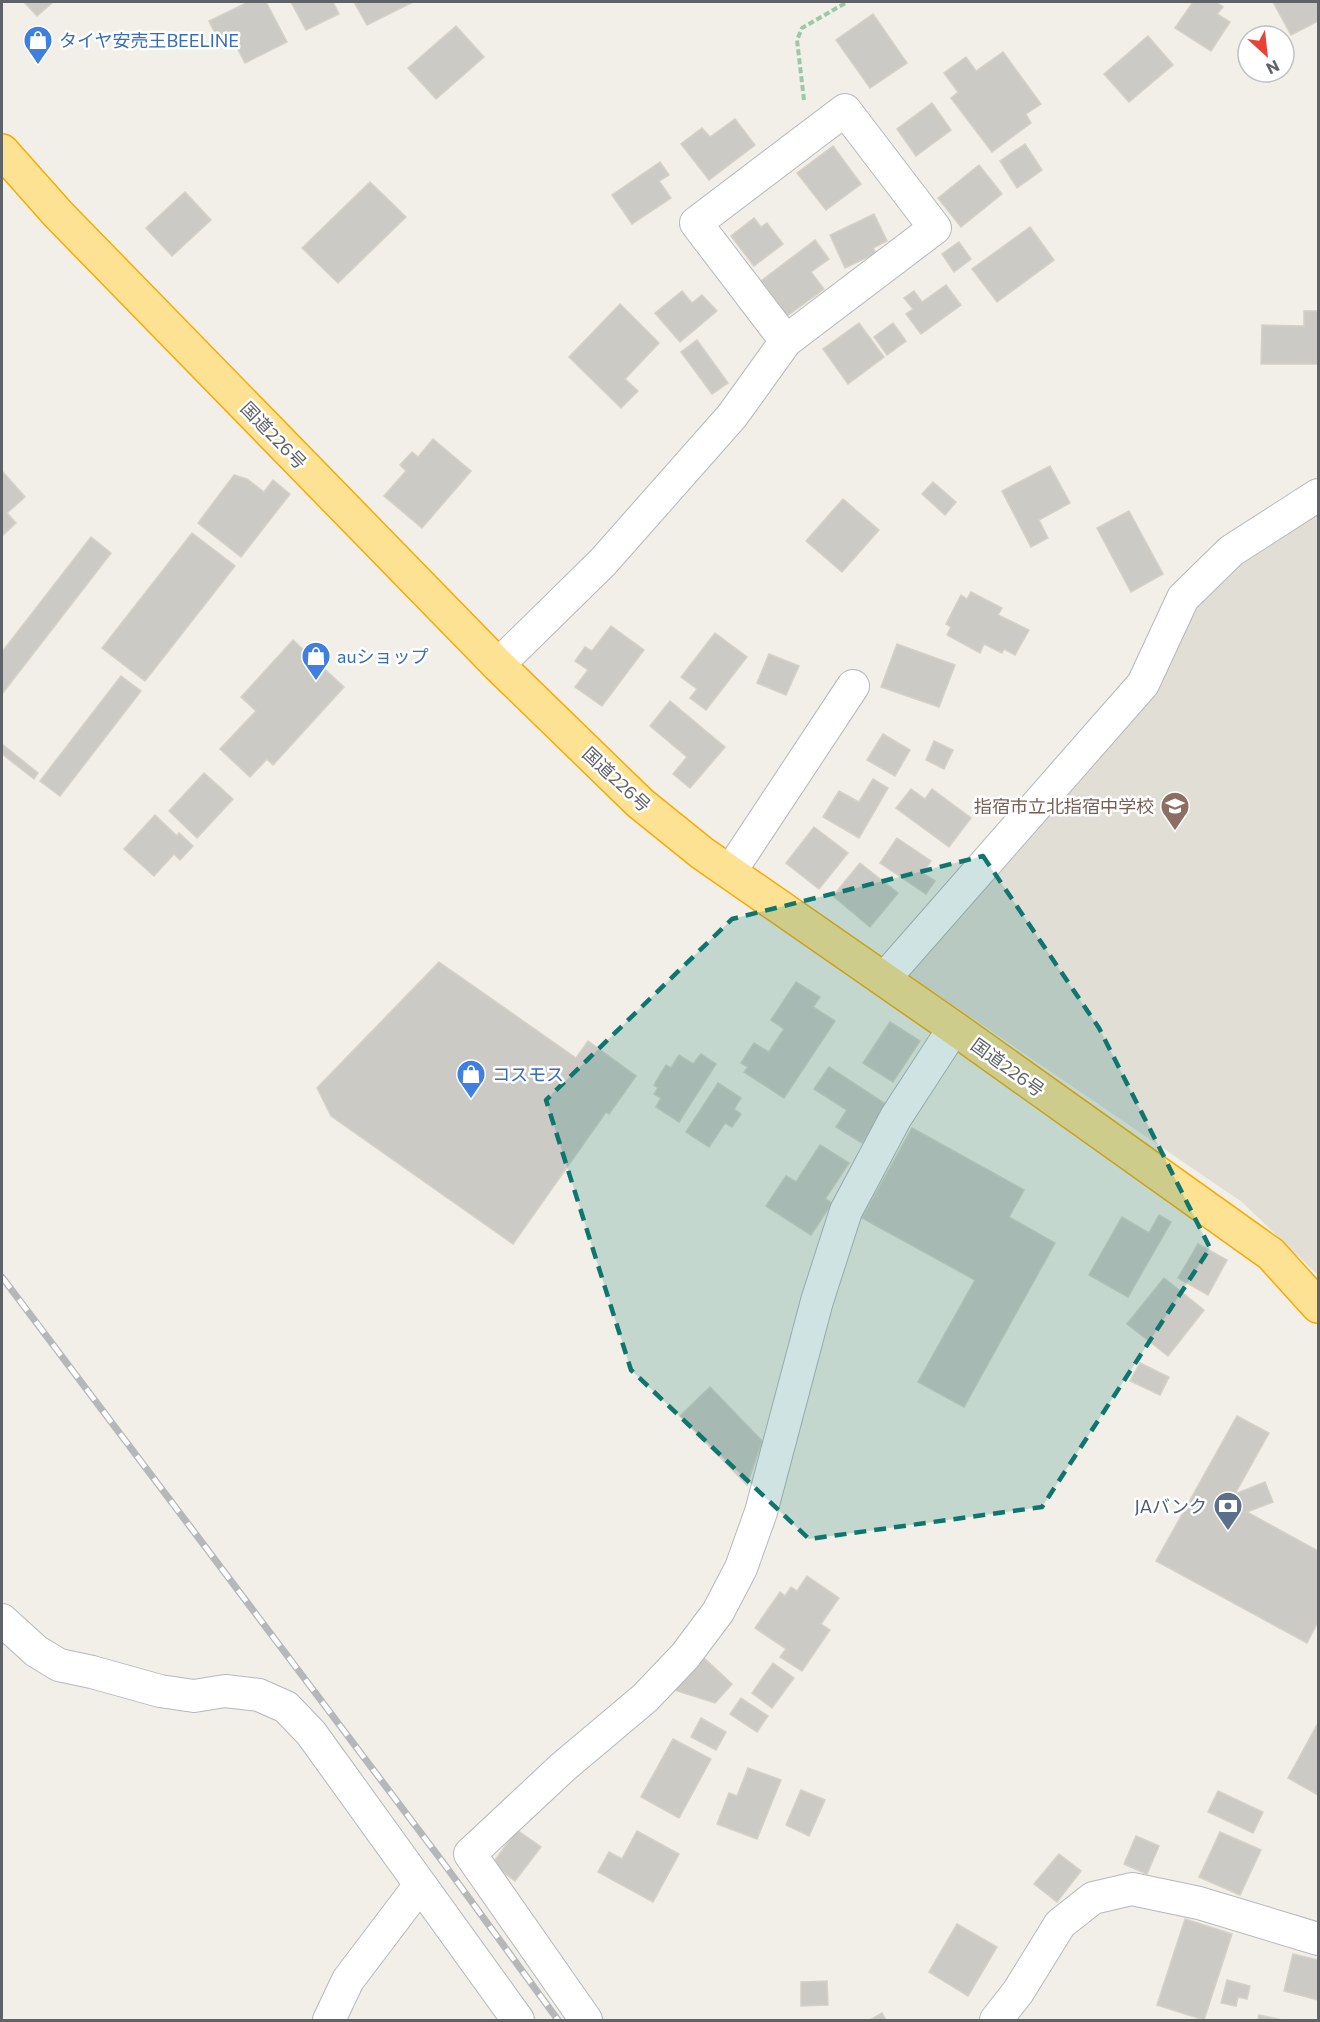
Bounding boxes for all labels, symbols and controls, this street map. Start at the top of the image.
shop icon: タイヤ安売王BEELINE [22,24,54,66]
north arrow [1236,24,1296,84]
place label: タイヤ安売王BEELINE [59,29,239,51]
text: N [1263,57,1283,79]
street label: 国道226号 [237,397,311,473]
shop icon: auショップ [300,640,332,682]
place label: auショップ [337,645,428,667]
street label: 国道226号 [578,742,656,816]
school or university icon: 指宿市立北指宿中学校 [1159,790,1191,832]
place label: 指宿市立北指宿中学校 [974,795,1154,817]
street label: 国道226号 [967,1033,1049,1101]
shop icon: コスモス [455,1058,487,1100]
place label: コスモス [492,1063,564,1085]
bank icon: JAバンク [1212,1490,1244,1532]
place label: JAバンク [1134,1495,1207,1517]

